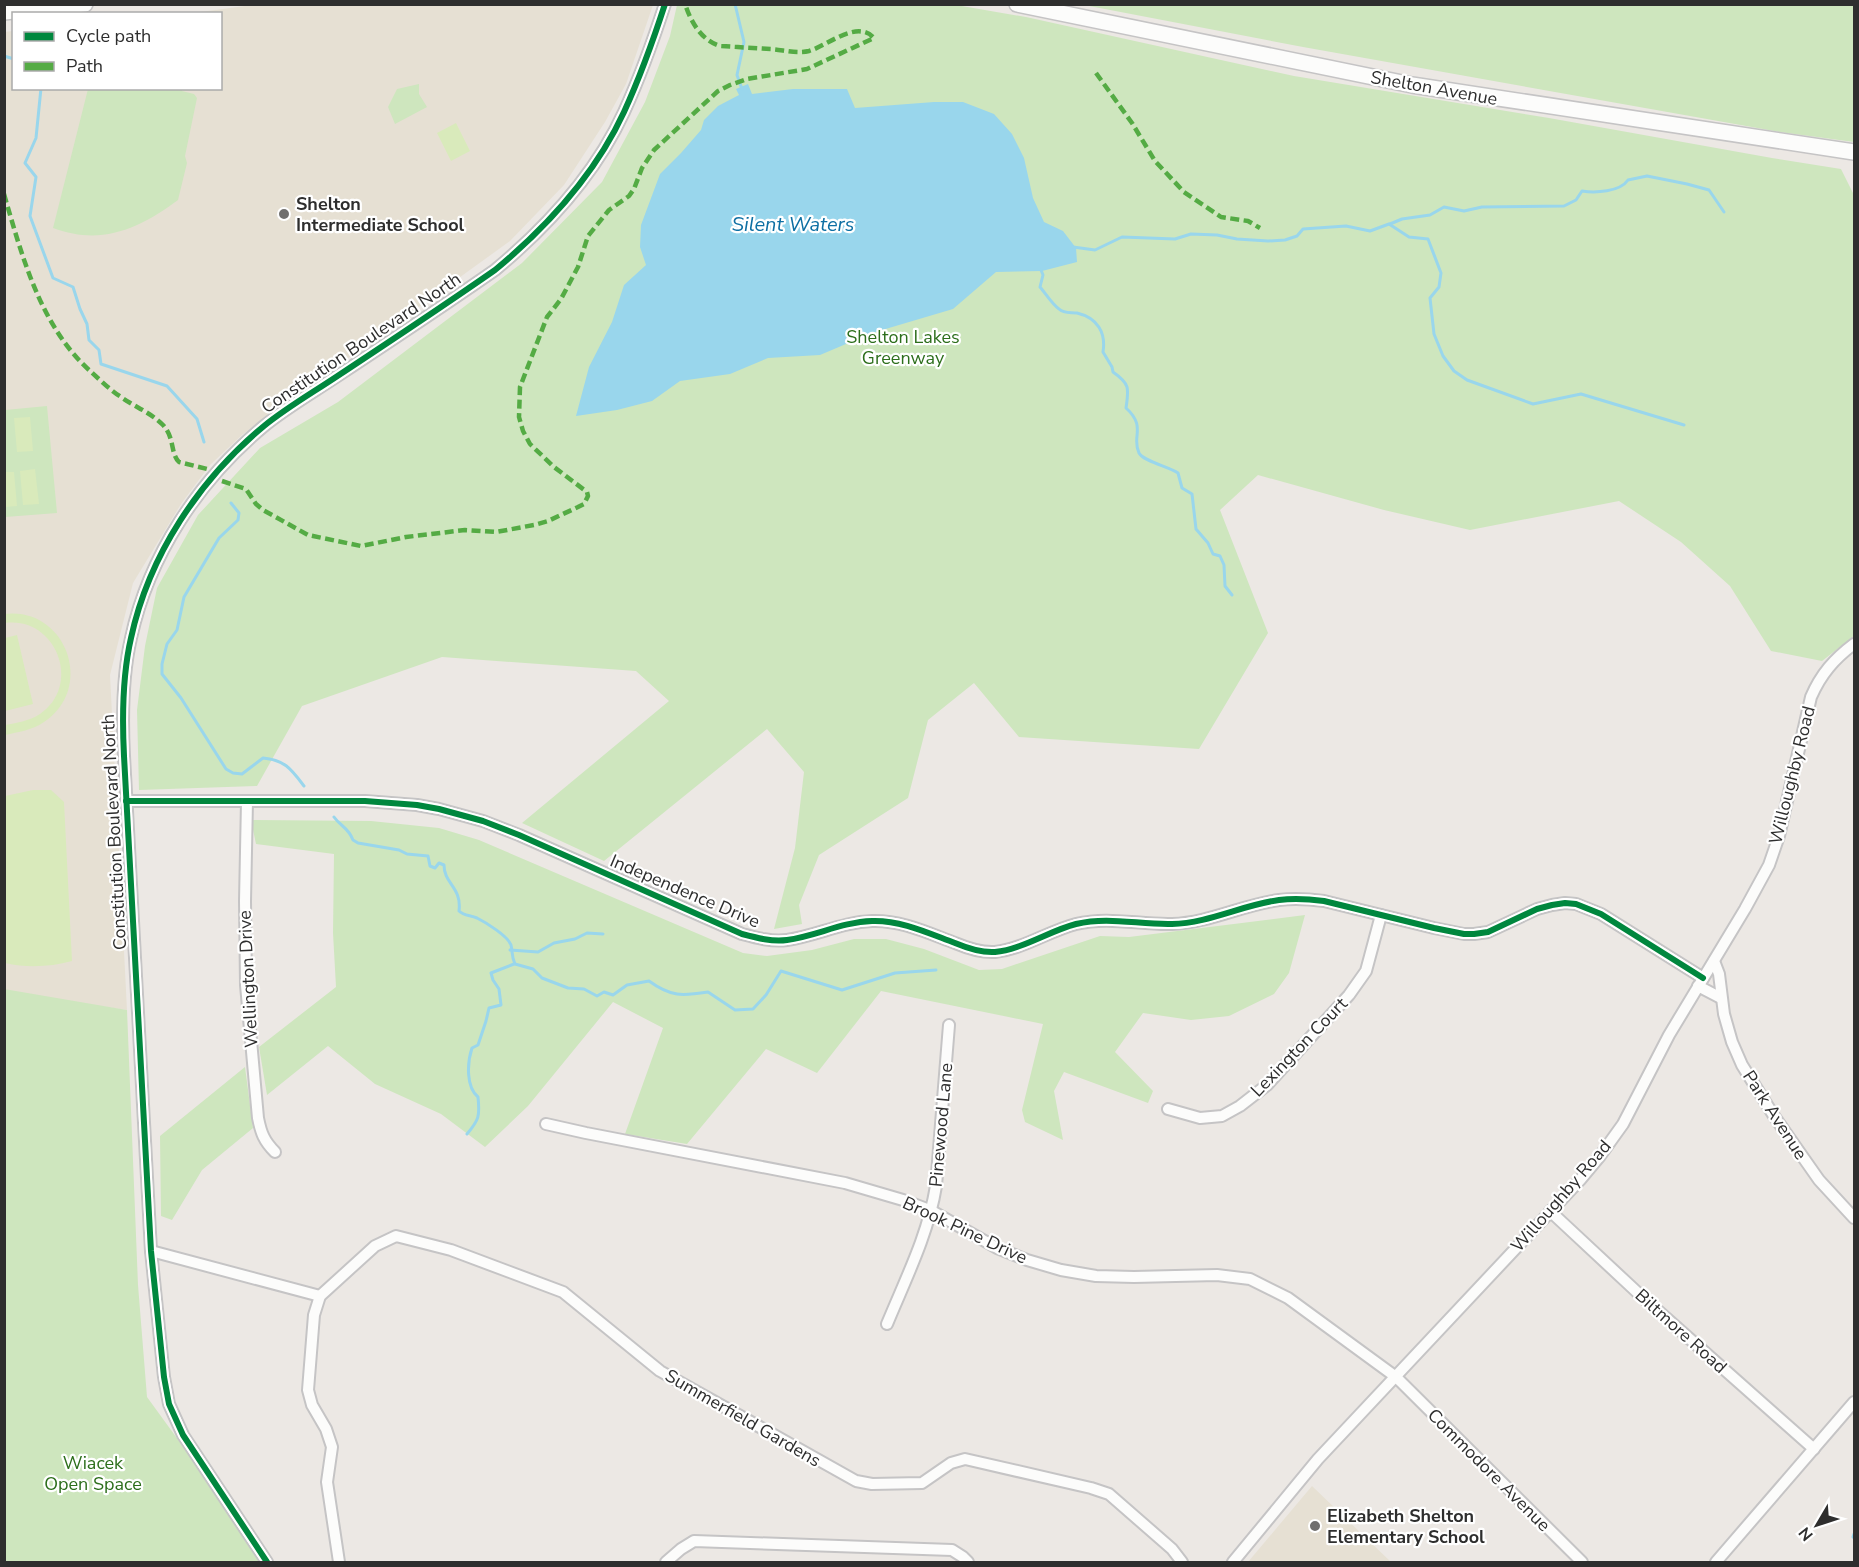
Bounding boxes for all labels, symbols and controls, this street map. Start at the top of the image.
legend [12,12,222,90]
text: Cycle path [66,24,151,48]
text: Path [66,54,103,78]
street label: Shelton Avenue [1369,65,1499,111]
place label: Shelton Intermediate School [296,192,465,237]
marker: Shelton Intermediate School [277,207,291,221]
water label: Silent Waters [732,211,854,238]
street label: Constitution Boulevard North [256,267,466,419]
park label: Shelton Lakes Greenway [846,325,960,370]
street label: Willoughby Road [1763,703,1821,847]
street label: Constitution Boulevard North [96,713,132,951]
street label: Independence Drive [606,849,764,933]
street label: Wellington Drive [232,910,264,1048]
street label: Lexington Court [1245,992,1353,1102]
street label: Pinewood Lane [924,1062,958,1188]
street label: Park Avenue [1737,1066,1813,1164]
street label: Willoughby Road [1506,1135,1616,1257]
street label: Brook Pine Drive [899,1191,1031,1269]
street label: Biltmore Road [1630,1283,1732,1379]
street label: Summerfield Gardens [661,1364,825,1472]
street label: Commodore Avenue [1422,1403,1556,1537]
park label: Wiacek Open Space [44,1451,142,1496]
north arrow [1787,1495,1847,1555]
place label: Elizabeth Shelton Elementary School [1327,1504,1485,1549]
marker: Elizabeth Shelton Elementary School [1308,1519,1322,1533]
text: N [1794,1522,1818,1545]

